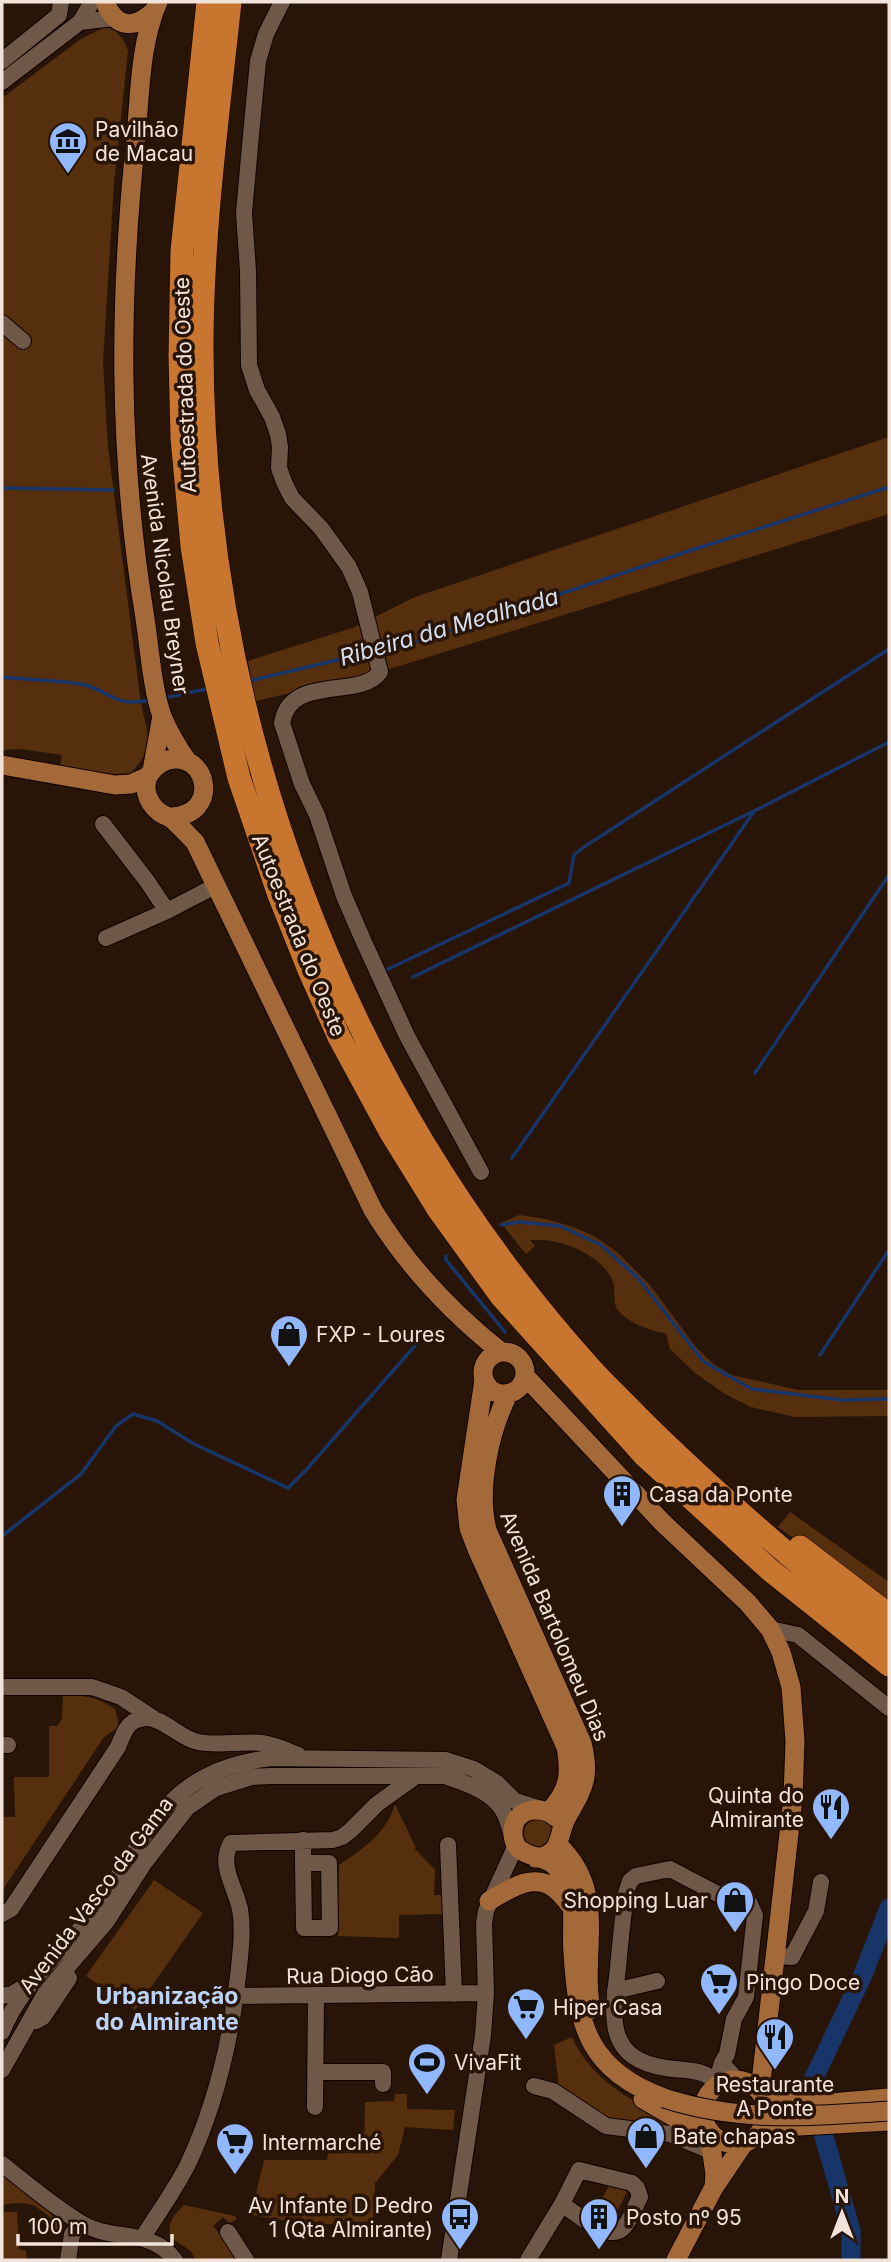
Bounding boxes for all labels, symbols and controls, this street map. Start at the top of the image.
place label: Pavilhão de Macau [95,117,193,166]
museum icon: Pavilhão de Macau [47,120,89,175]
street label: Autoestrada do Oeste [169,276,201,494]
street label: Avenida Nicolau Breyner [136,452,194,696]
water label: Ribeira da Mealhada [336,582,562,672]
street label: Autoestrada do Oeste [247,830,351,1040]
shop icon: FXP - Loures [268,1313,310,1368]
place label: FXP - Loures [316,1322,445,1347]
building icon: Casa da Ponte [601,1473,643,1528]
place label: Casa da Ponte [649,1482,793,1507]
street label: Avenida Bartolomeu Dias [495,1507,615,1745]
place label: Quinta do Almirante [708,1783,804,1832]
restaurant icon: Quinta do Almirante [810,1786,852,1841]
street label: Avenida Vasco da Gama [14,1792,178,1998]
shop icon: Shopping Luar [714,1879,756,1934]
place label: Shopping Luar [564,1888,708,1913]
street label: Rua Diogo Cão [286,1961,434,1989]
supermarket icon: Pingo Doce [698,1961,740,2016]
place label: Pingo Doce [746,1970,860,1995]
district label: Urbanização do Almirante [95,1982,239,2036]
supermarket icon: Hiper Casa [505,1986,547,2041]
place label: Hiper Casa [553,1995,663,2020]
restaurant icon: Restaurante A Ponte [754,2016,796,2071]
sports icon: VivaFit [406,2041,448,2096]
place label: VivaFit [454,2050,522,2075]
place label: Restaurante A Ponte [716,2072,834,2121]
shop icon: Bate chapas [625,2115,667,2170]
supermarket icon: Intermarché [214,2121,256,2176]
place label: Bate chapas [673,2124,796,2149]
place label: Intermarché [262,2130,382,2155]
north arrow [807,2178,877,2248]
text: N [835,2185,849,2208]
place label: Av Infante D Pedro 1 (Qta Almirante) [248,2193,433,2242]
bus stop icon: Av Infante D Pedro 1 (Qta Almirante) [439,2196,481,2251]
building icon: Posto nº 95 [578,2196,620,2251]
scale bar [18,2202,172,2246]
place label: Posto nº 95 [626,2205,742,2230]
text: 100 m [28,2214,87,2239]

